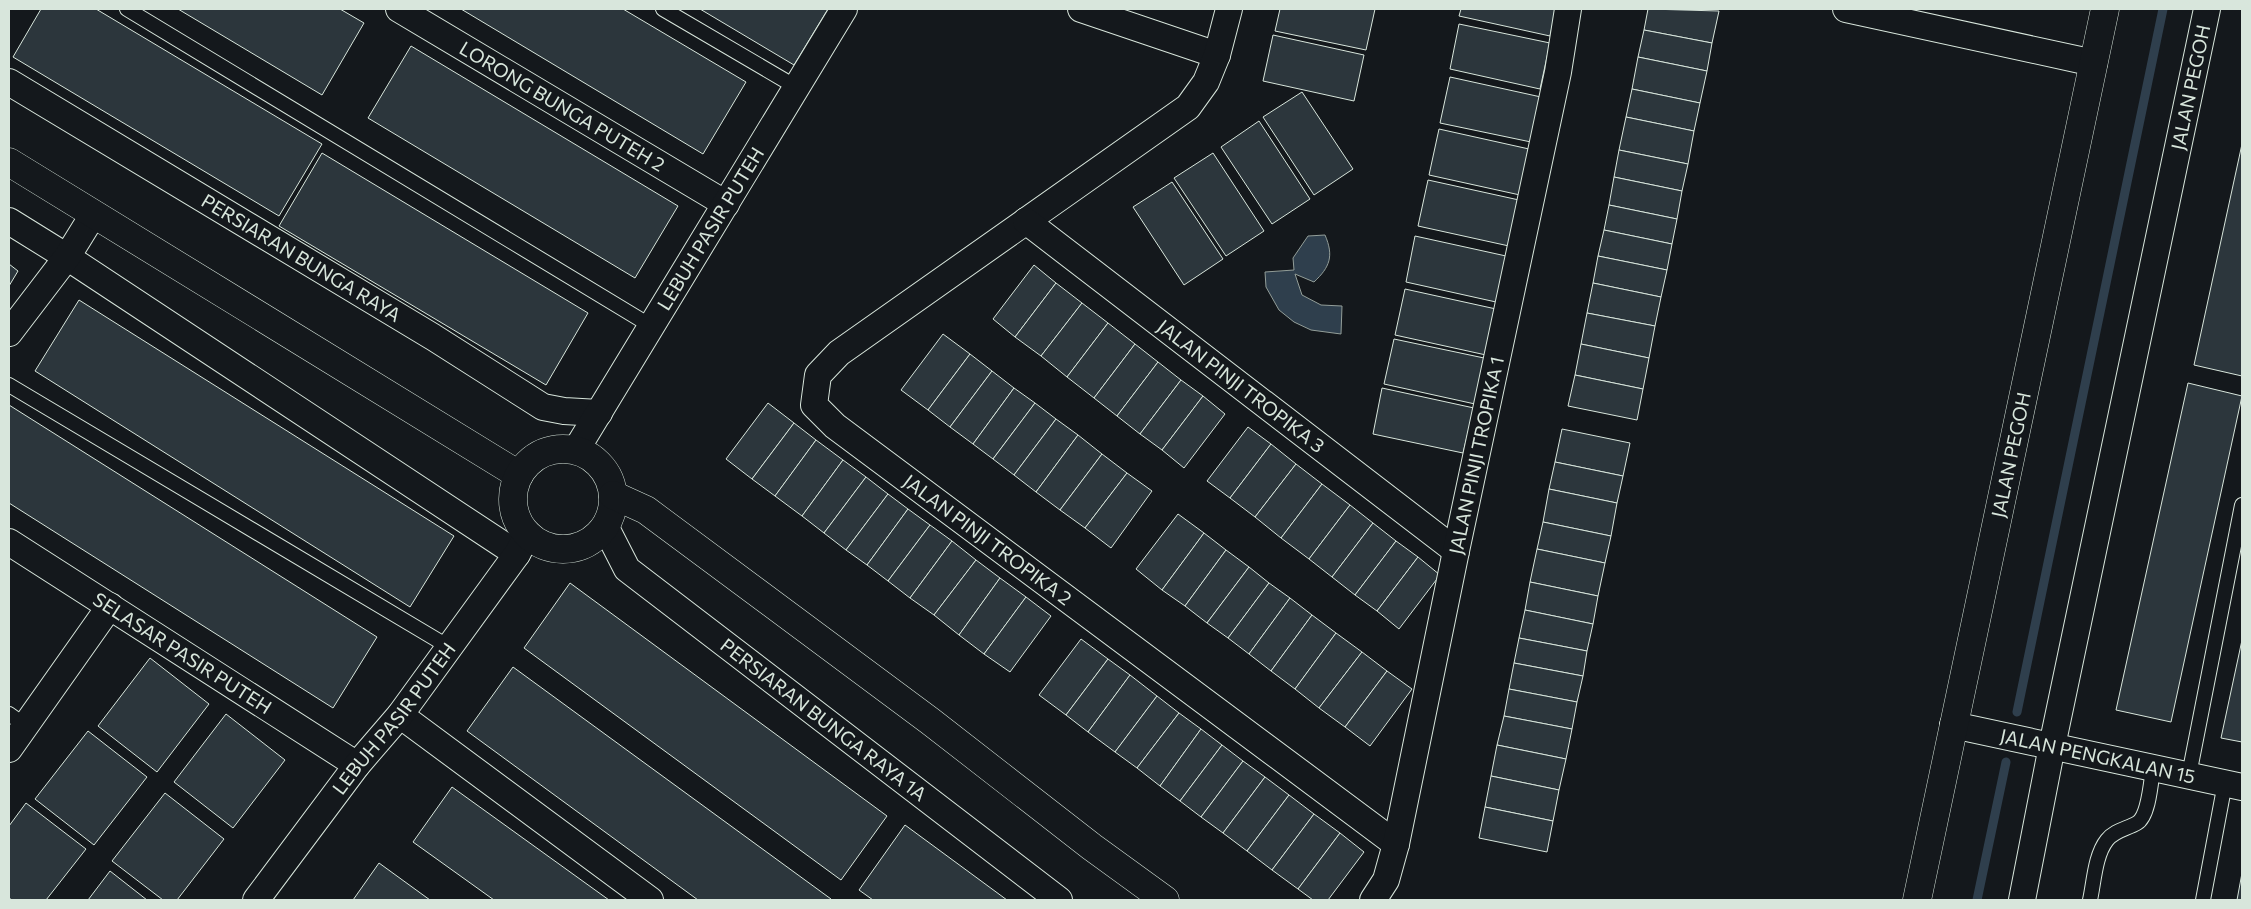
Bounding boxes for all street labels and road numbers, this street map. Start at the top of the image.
street label: JALAN PEGOH [2166,22,2214,152]
street label: LORONG BUNGA PUTEH 2 [456,36,669,176]
street label: LEBUH PASIR PUTEH [652,143,768,314]
street label: PERSIARAN BUNGA RAYA [198,189,405,326]
street label: JALAN PINJI TROPIKA 3 [1153,314,1329,457]
street label: JALAN PINJI TROPIKA 1 [1444,354,1508,556]
street label: JALAN PEGOH [1986,390,2035,519]
street label: JALAN PINJI TROPIKA 2 [899,469,1076,609]
street label: SELASAR PASIR PUTEH [89,587,276,718]
street label: PERSIARAN BUNGA RAYA 1A [716,633,932,805]
street label: LEBUH PASIR PUTEH [327,638,460,799]
street label: JALAN PENGKALAN 15 [1998,723,2198,788]

